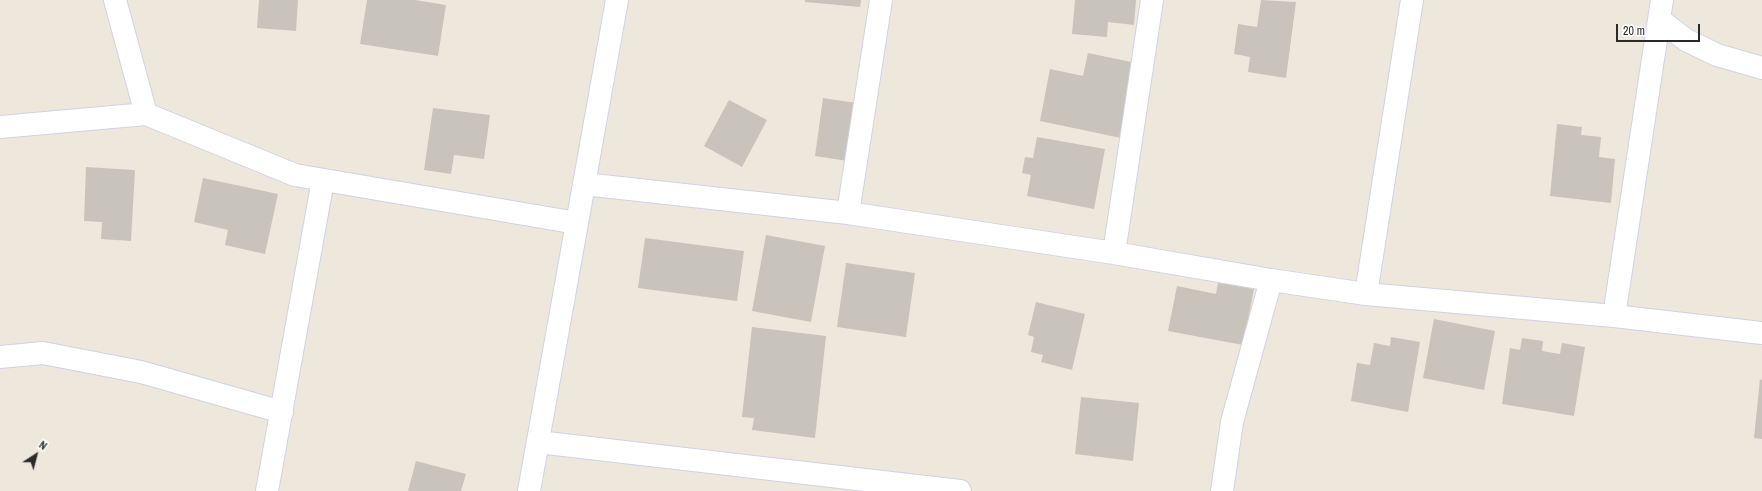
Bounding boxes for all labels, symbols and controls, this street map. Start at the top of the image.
scale bar [1618,16,1702,42]
text: 20 m [1623,23,1645,39]
north arrow [16,435,56,475]
text: N [36,438,50,453]

